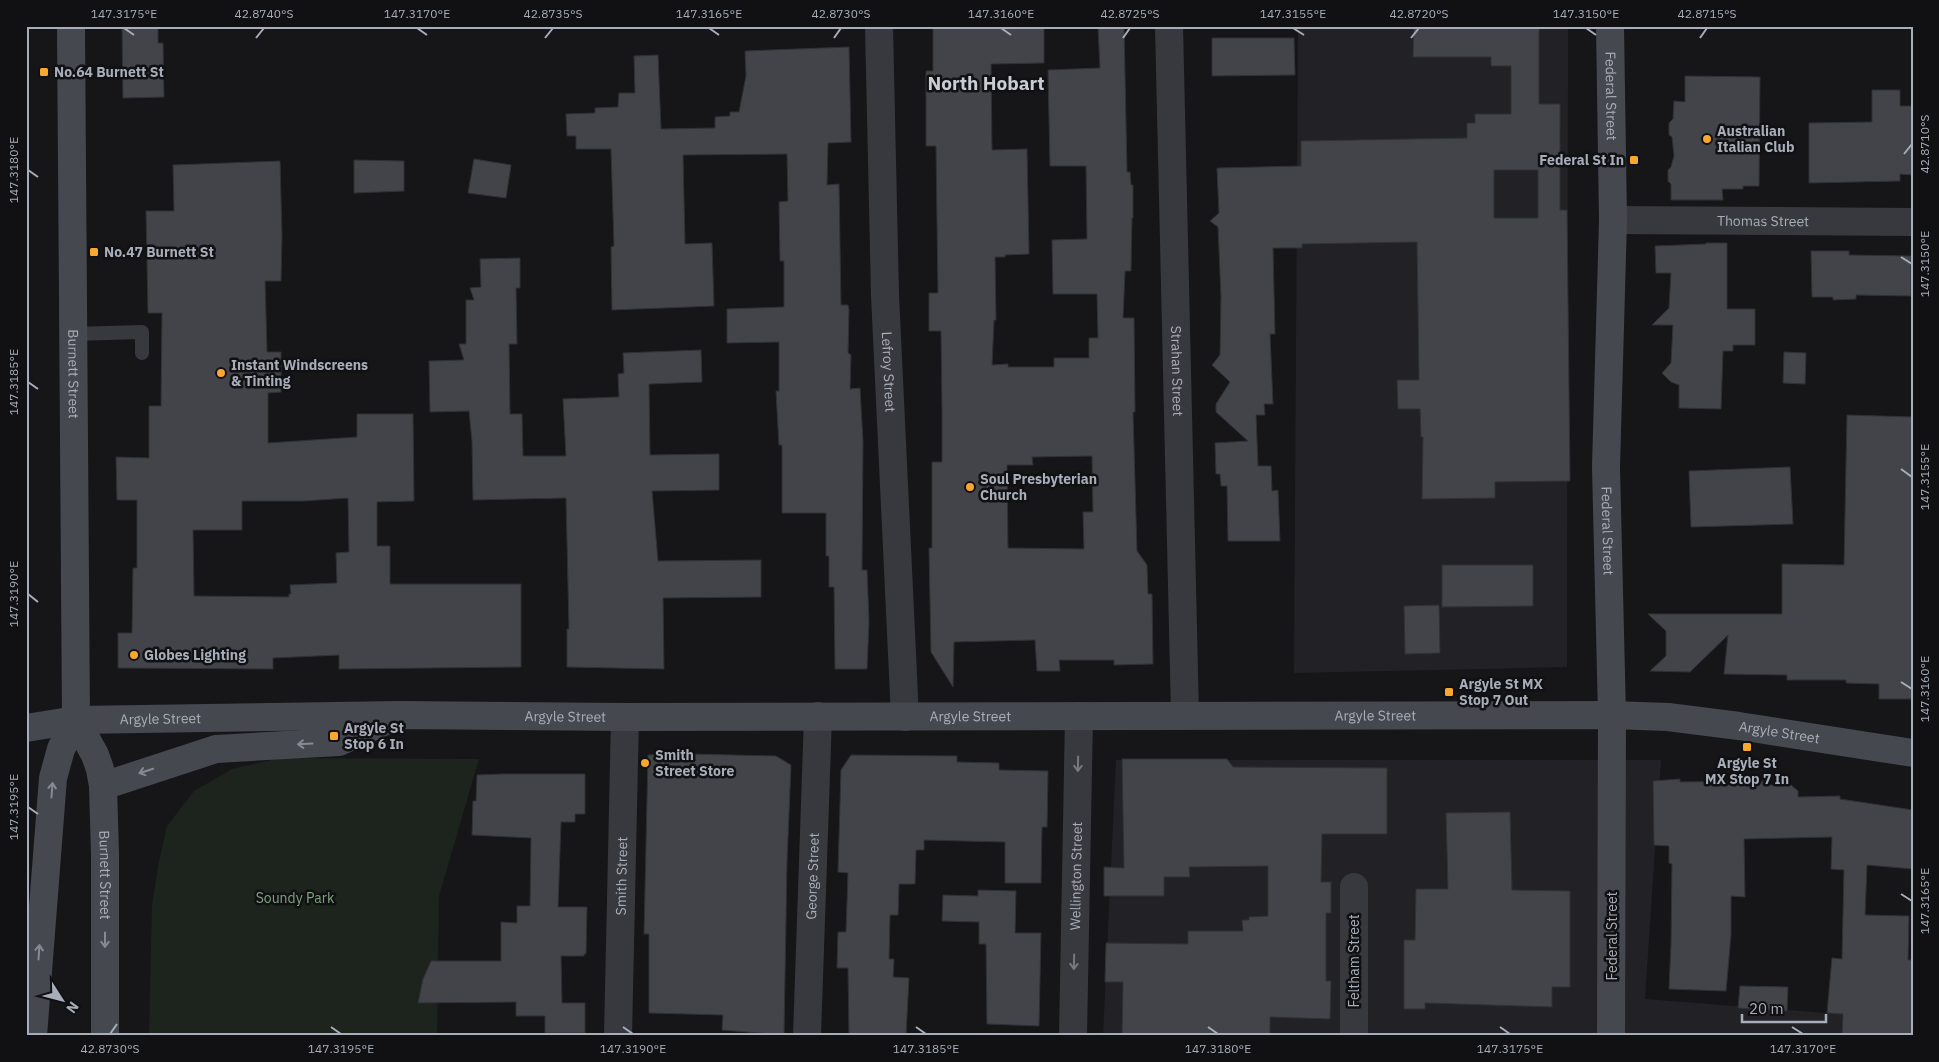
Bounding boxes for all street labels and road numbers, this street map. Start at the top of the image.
street label: Federal Street [1601,51,1621,141]
street label: Thomas Street [1717,212,1809,230]
street label: Strahan Street [1167,325,1187,417]
street label: Burnett Street [64,329,83,419]
street label: Lefroy Street [878,331,900,413]
street label: Federal Street [1597,486,1618,576]
street label: Argyle Street [1335,706,1416,725]
street label: Argyle Street [524,707,606,726]
street label: Argyle Street [930,707,1011,725]
street label: Argyle Street [119,709,201,728]
street label: Argyle Street [1738,717,1821,747]
street label: Wellington Street [1066,821,1086,931]
street label: Burnett Street [95,830,114,920]
street label: George Street [802,832,823,920]
street label: Smith Street [612,837,631,915]
street label: Federal Street [1603,891,1621,981]
street label: Feltham Street [1345,914,1363,1008]

